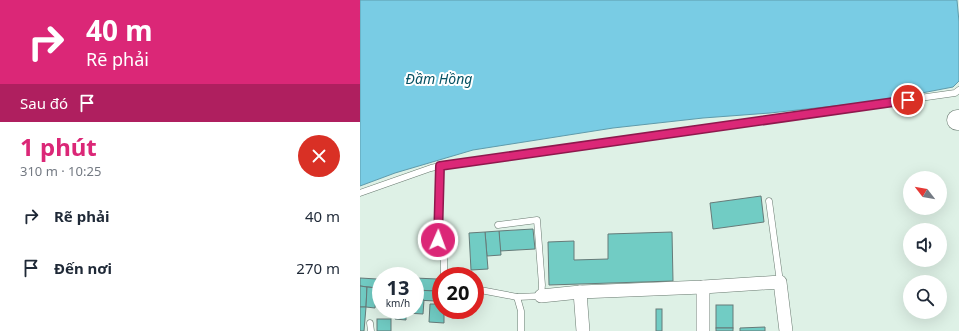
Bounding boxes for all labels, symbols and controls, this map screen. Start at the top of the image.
text: 40 m [86,11,153,49]
icon: right [20,16,72,68]
text: Rẽ phải [86,47,149,71]
water label: Đầm Hồng [406,69,472,88]
pin [891,83,925,117]
icon: arrive [897,89,919,111]
icon: arrive [76,92,98,114]
text: Sau đó [20,93,68,113]
text: 1 phút [20,130,97,163]
button: close [298,135,340,177]
text: 310 m · 10:25 [20,162,101,180]
north arrow [903,171,947,215]
map controls [903,171,947,319]
icon: right [20,205,42,227]
text: Rẽ phải [54,206,109,226]
text: 40 m [305,206,340,226]
position arrow [417,219,459,261]
button: sound [903,223,947,267]
icon: arrive [20,257,42,279]
text: Đến nơi [54,258,112,278]
text: 270 m [296,258,340,278]
speed limit sign: 20 [432,267,484,319]
text: 13 [387,274,409,301]
button: search [903,275,947,319]
text: km/h [386,296,410,310]

